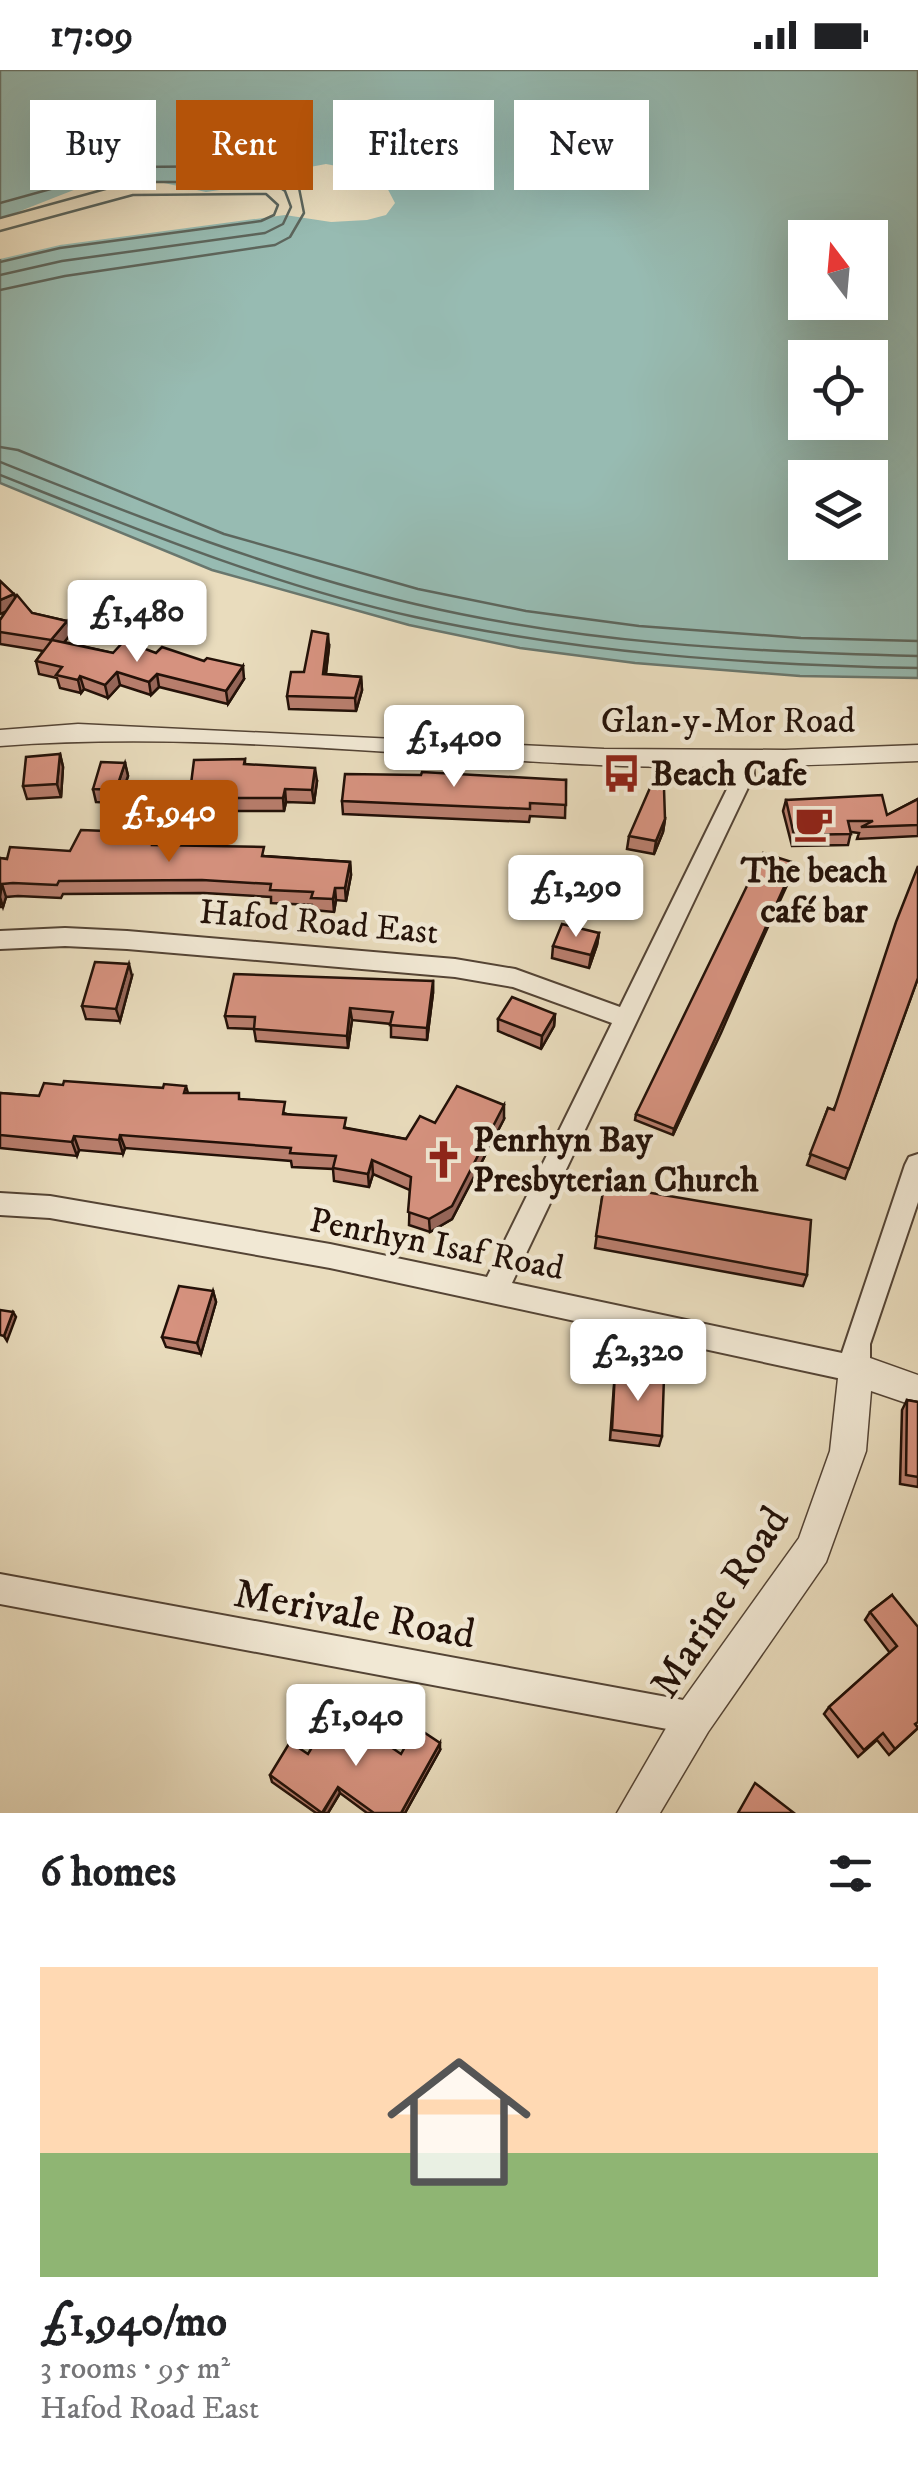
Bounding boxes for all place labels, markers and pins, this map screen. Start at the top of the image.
pin: £1,480 [56,580,218,665]
pin: £1,400 [373,705,535,790]
bus stop icon: Beach Cafe [600,752,642,794]
place label: Beach Cafe [651,753,808,797]
pin: £1,940 [88,780,250,865]
cafe icon: The beach café bar [793,802,835,844]
place label: The beach café bar [740,850,888,934]
pin: £1,290 [495,855,657,940]
place label: Penrhyn Bay Presbyterian Church [473,1119,759,1203]
church icon: Penrhyn Bay Presbyterian Church [422,1138,464,1180]
pin: £2,320 [557,1319,719,1404]
pin: £1,040 [275,1684,437,1769]

